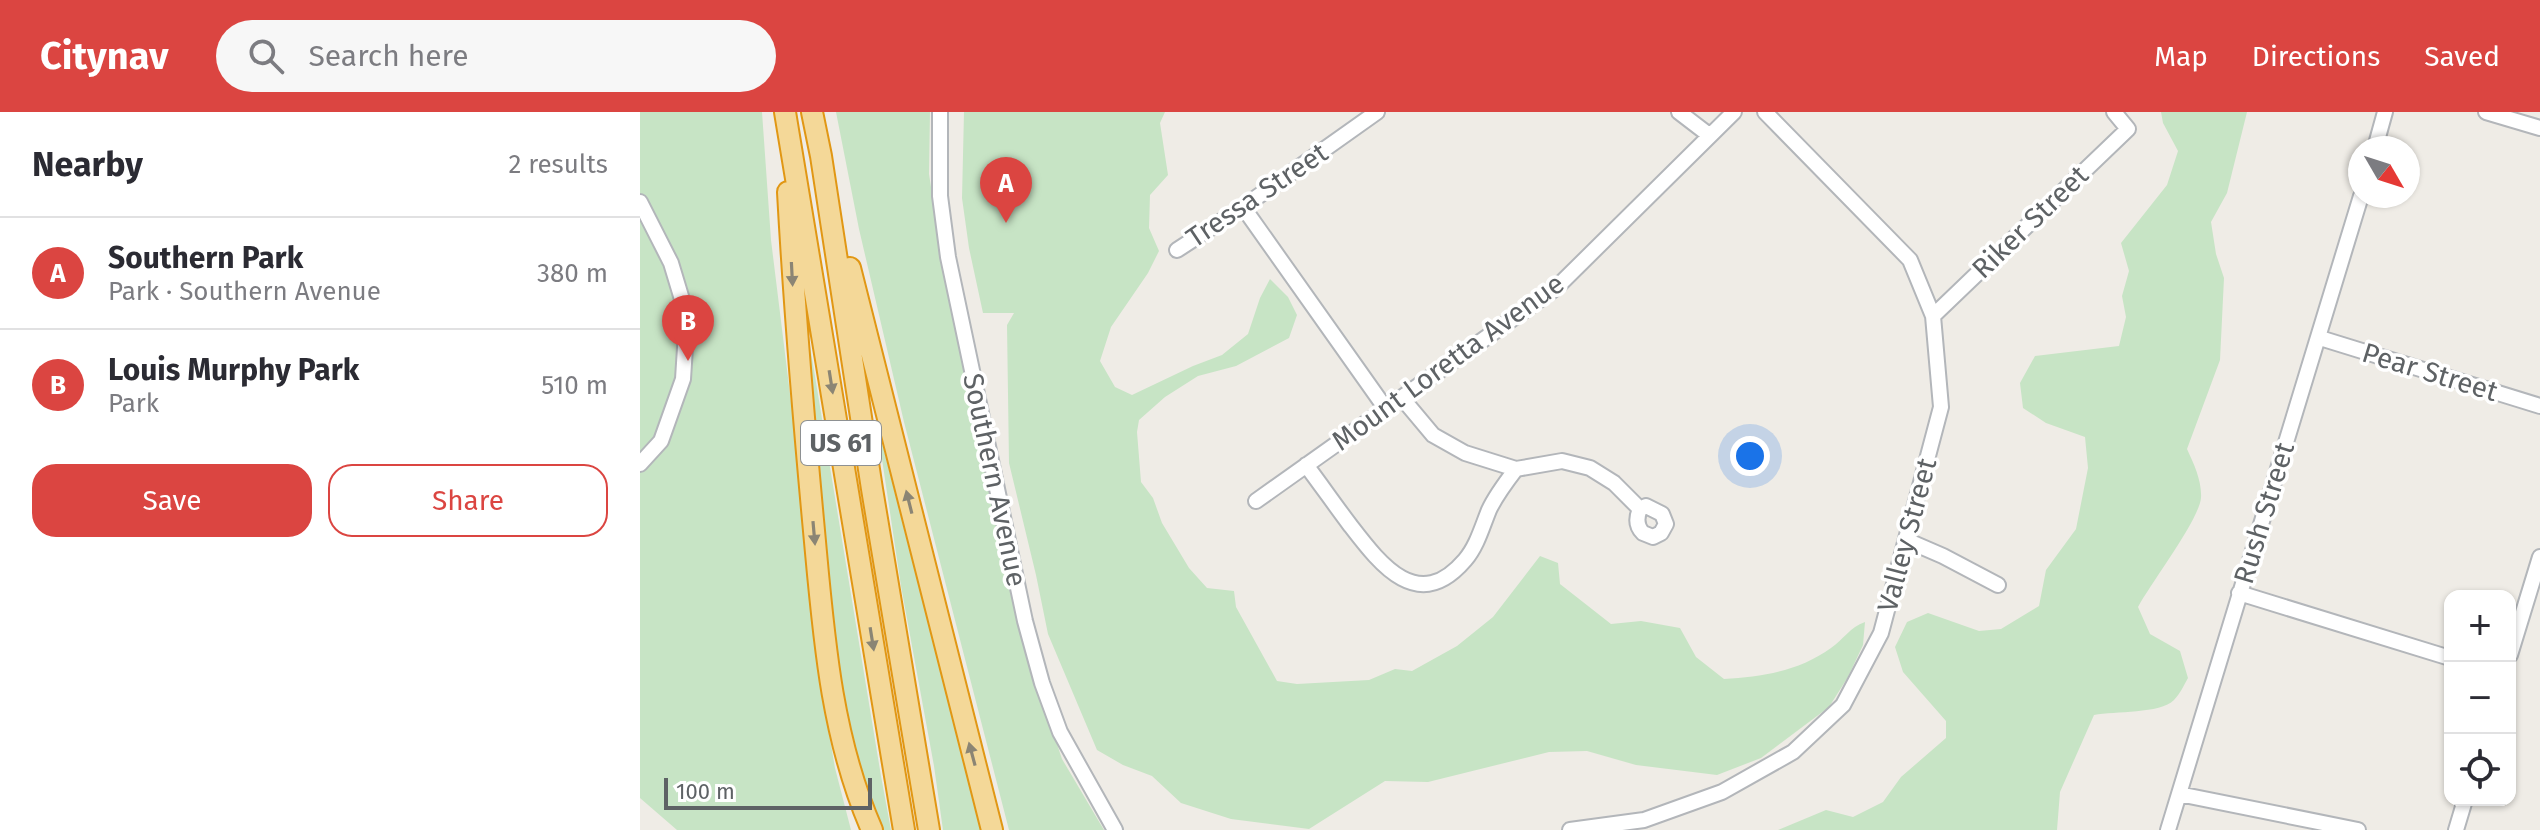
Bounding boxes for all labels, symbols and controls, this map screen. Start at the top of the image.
search box [216,20,776,92]
text: Citynav [40,33,168,79]
icon: search [244,34,288,78]
text: Search here [308,38,469,74]
text: Map [2154,40,2208,73]
text: Directions [2252,40,2380,73]
text: Saved [2424,40,2500,73]
street label: Tressa Street [1180,135,1335,254]
north arrow [2348,136,2420,208]
text: Nearby [32,144,143,185]
text: 2 results [508,149,608,180]
pin: A [980,157,1032,223]
street label: Riker Street [1965,158,2095,285]
text: Southern Park [108,240,303,276]
text: A [50,258,66,289]
text: 380 m [537,258,608,289]
one-way arrow [786,262,799,287]
street label: Mount Loretta Avenue [1326,267,1570,457]
text: Park · Southern Avenue [108,276,381,307]
pin: B [662,295,714,361]
street label: Pear Street [2358,336,2503,408]
text: Louis Murphy Park [108,352,359,388]
text: B [50,370,66,401]
text: 510 m [541,370,608,401]
one-way arrow [825,370,837,395]
street label: Southern Avenue [956,370,1034,590]
text: Park [108,388,159,419]
road number: US 61 [801,421,881,465]
your location [1730,436,1770,476]
street label: Rush Street [2227,437,2301,588]
street label: Valley Street [1871,454,1944,616]
button: Save [32,464,312,537]
button: Share [328,464,608,537]
one-way arrow [903,490,915,515]
one-way arrow [808,521,821,546]
map controls [2444,590,2516,806]
button: + [2444,590,2516,662]
one-way arrow [867,627,879,652]
button: − [2444,662,2516,734]
button: locate [2444,734,2516,806]
one-way arrow [966,742,978,767]
scale bar [664,774,872,810]
text: 100 m [676,778,735,805]

